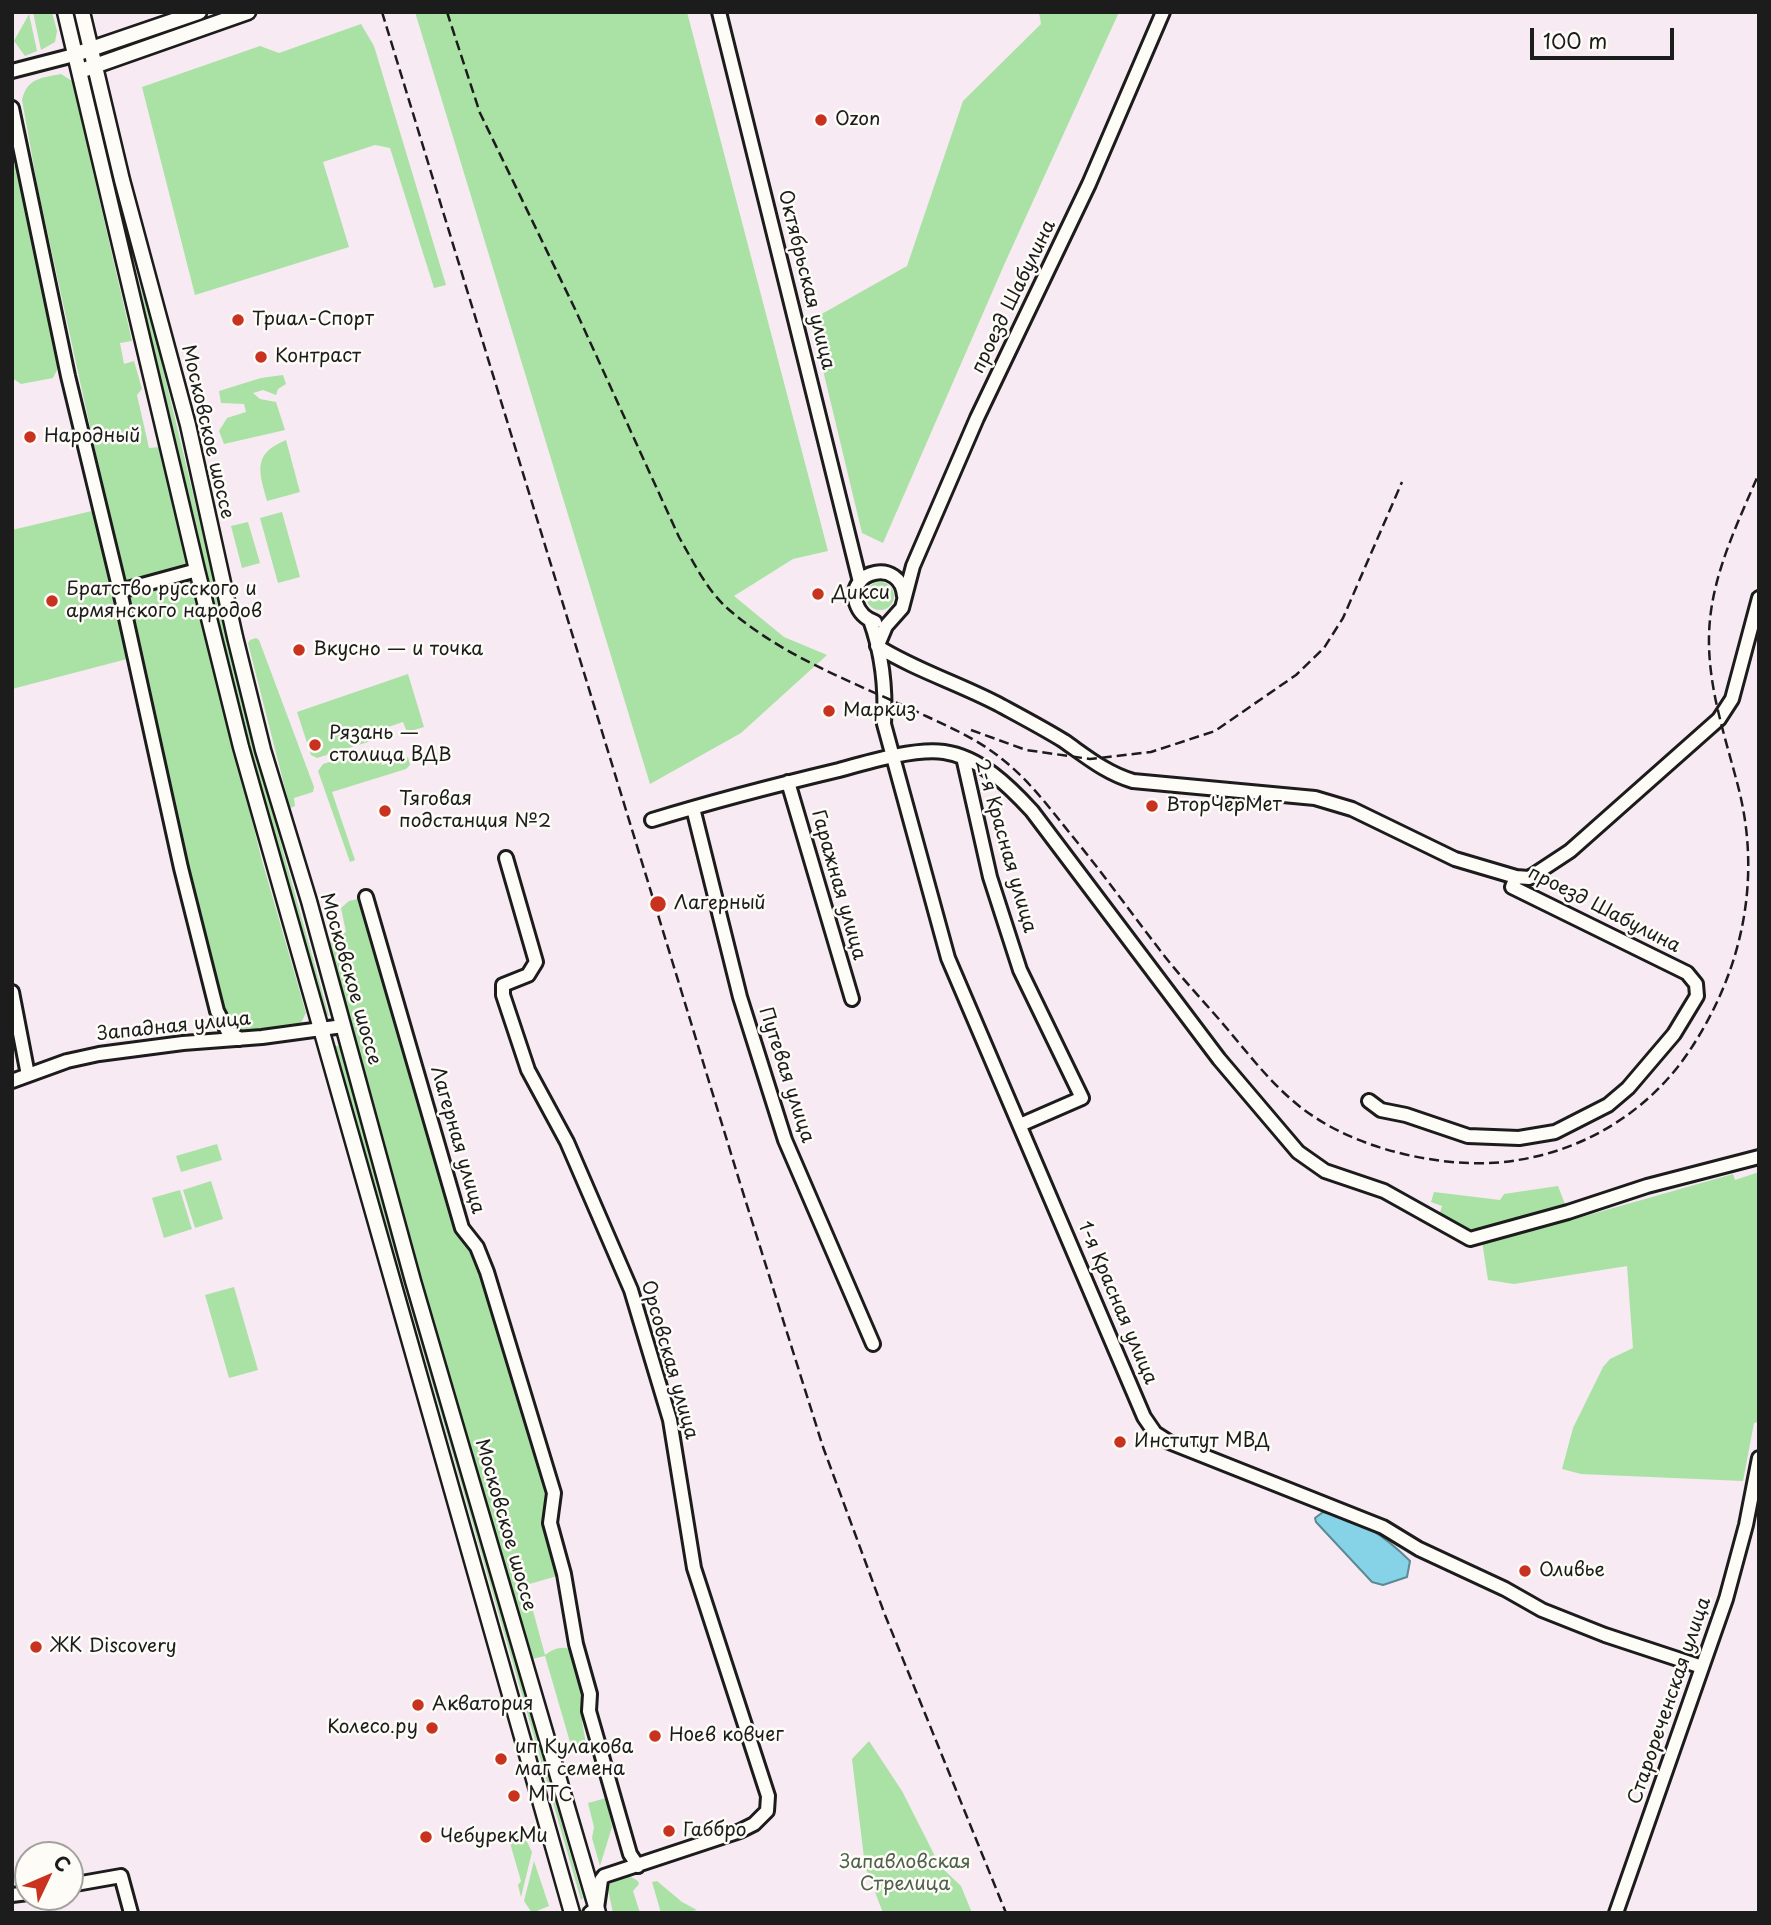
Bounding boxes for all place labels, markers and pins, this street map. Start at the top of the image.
place label: Ozon [835,109,880,131]
marker: Ozon [813,112,829,128]
place label: Триал-Спорт [252,309,374,331]
marker: Триал-Спорт [230,312,246,328]
place label: Контраст [275,346,361,368]
marker: Контраст [253,349,269,365]
place label: Народный [44,426,140,448]
marker: Народный [22,429,38,445]
place label: Братство русского и армянского народов [66,579,262,623]
place label: Дикси [832,583,890,605]
marker: Дикси [810,586,826,602]
marker: Братство русского и армянского народов [44,593,60,609]
place label: Вкусно — и точка [313,639,483,661]
marker: Вкусно — и точка [291,642,307,658]
place label: Маркиз [843,700,916,722]
marker: Маркиз [821,703,837,719]
place label: Рязань — столица ВДВ [329,723,451,767]
marker: Рязань — столица ВДВ [307,737,323,753]
place label: Тяговая подстанция №2 [399,789,551,833]
place label: ВторЧерМет [1166,795,1282,817]
marker: ВторЧерМет [1144,798,1160,814]
marker: Тяговая подстанция №2 [377,803,393,819]
place label: Лагерный [674,893,766,915]
marker: Лагерный [648,894,668,914]
place label: Институт МВД [1134,1431,1270,1453]
marker: Институт МВД [1112,1434,1128,1450]
place label: Оливье [1539,1560,1605,1582]
marker: Оливье [1517,1563,1533,1579]
place label: ЖК Discovery [50,1636,177,1658]
marker: ЖК Discovery [28,1639,44,1655]
place label: Акватория [432,1694,534,1716]
marker: Акватория [410,1697,426,1713]
place label: Колесо.ру [327,1717,418,1739]
marker: Колесо.ру [424,1720,440,1736]
place label: Ноев ковчег [669,1725,784,1747]
marker: Ноев ковчег [647,1728,663,1744]
place label: ип Кулакова маг семена [515,1737,633,1781]
marker: ип Кулакова маг семена [493,1751,509,1767]
place label: МТС [528,1785,573,1807]
marker: МТС [506,1788,522,1804]
place label: Габбро [683,1820,746,1842]
marker: Габбро [661,1823,677,1839]
place label: ЧебурекМи [440,1826,548,1848]
marker: ЧебурекМи [418,1829,434,1845]

